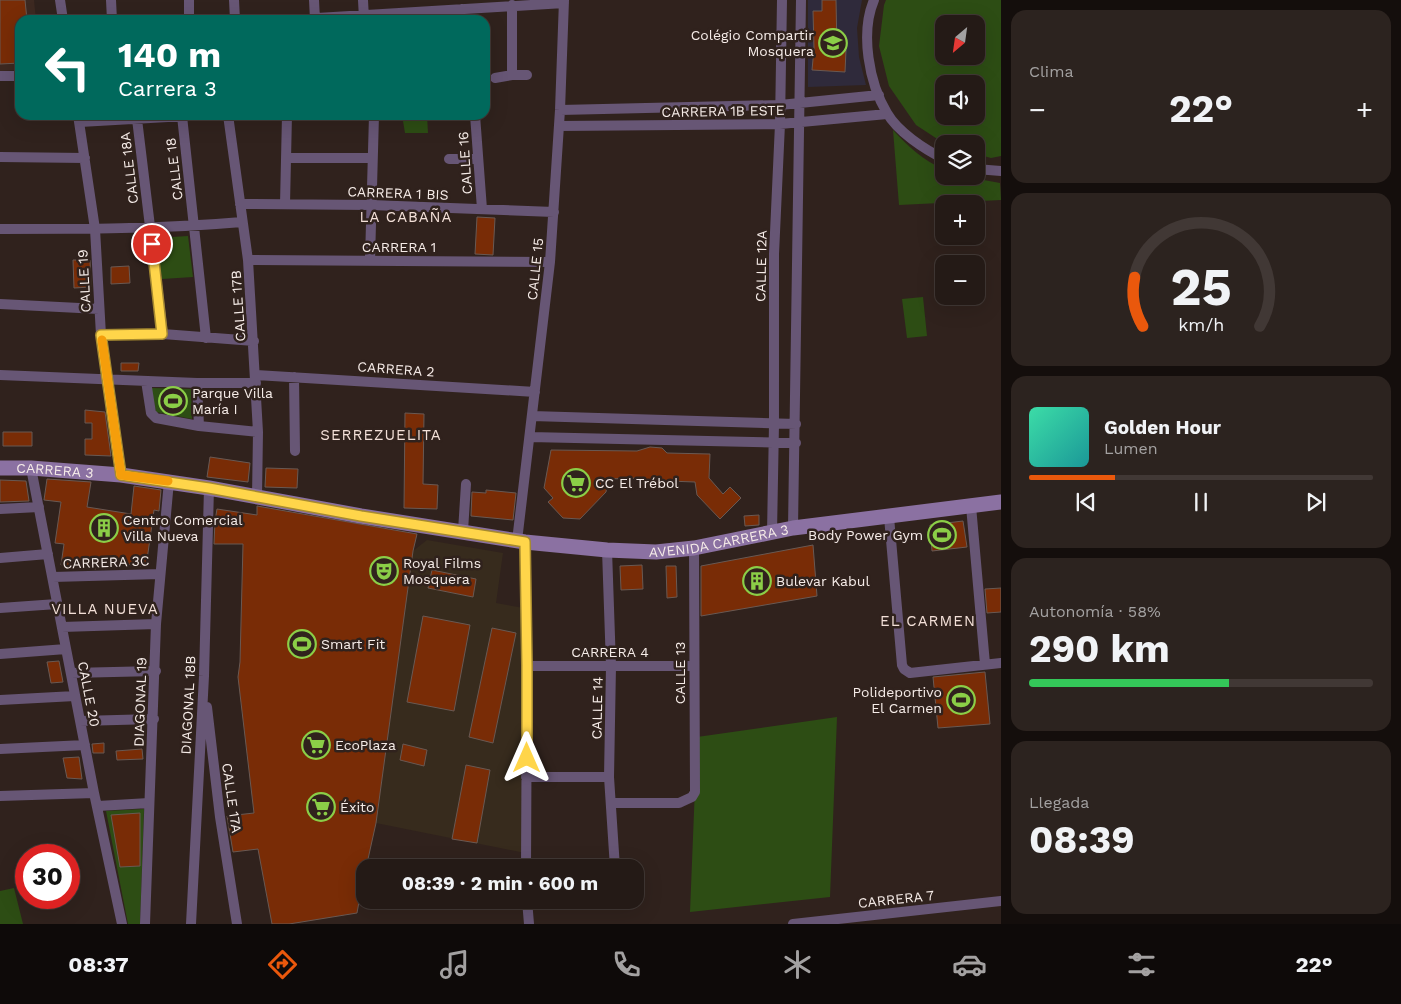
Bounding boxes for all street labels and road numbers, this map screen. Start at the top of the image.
street label: CARRERA 1B ESTE [661,102,785,120]
street label: CALLE 18A [117,131,141,205]
street label: CALLE 16 [455,131,475,195]
street label: CALLE 18 [162,137,186,201]
street label: CARRERA 1 BIS [347,183,449,203]
street label: CALLE 12A [752,230,770,302]
street label: CALLE 15 [524,237,546,301]
street label: CARRERA 1 [362,239,436,255]
street label: CALLE 19 [74,249,94,313]
street label: CALLE 17B [228,270,248,342]
street label: CARRERA 2 [357,358,435,380]
street label: CARRERA 3 [16,460,94,481]
street label: AVENIDA CARRERA 3 [649,521,790,560]
street label: CARRERA 3C [62,552,150,572]
street label: CALLE 13 [672,642,688,704]
street label: CARRERA 4 [571,644,649,660]
street label: DIAGONAL 18B [177,655,199,755]
street label: DIAGONAL 19 [130,657,150,747]
street label: CALLE 20 [75,660,103,728]
street label: CALLE 14 [588,676,606,740]
street label: CALLE 17A [219,762,245,834]
street label: CARRERA 7 [857,887,935,911]

